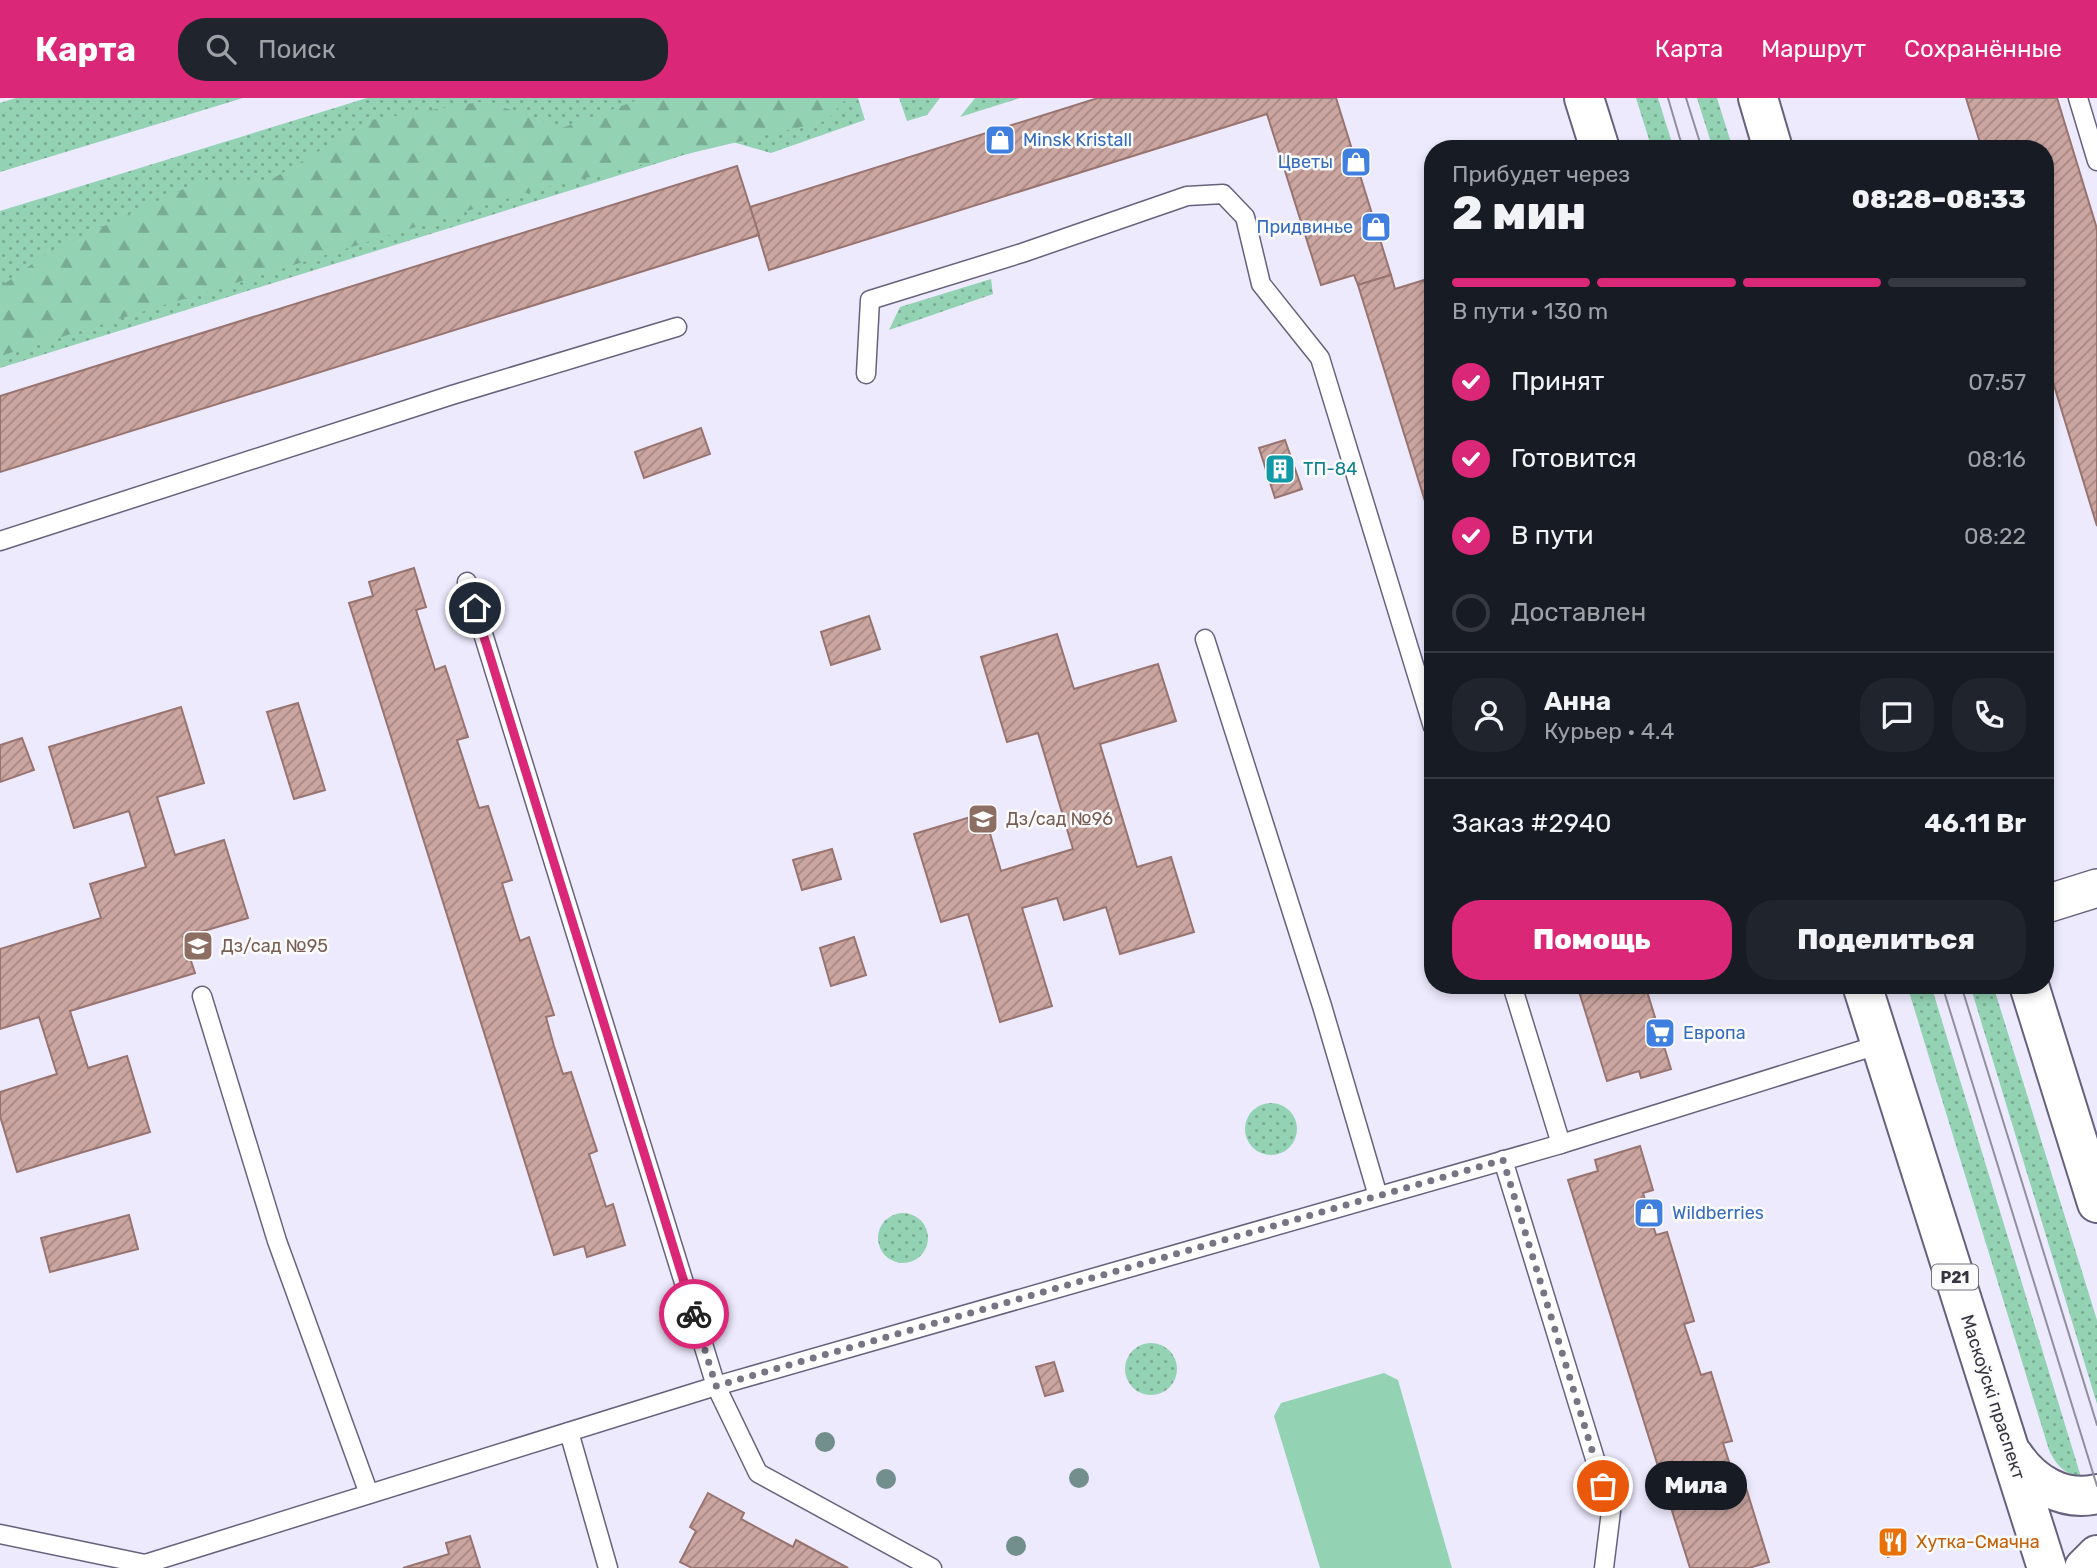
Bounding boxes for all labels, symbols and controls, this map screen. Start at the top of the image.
search box [178,18,668,81]
text: Карта [35,30,136,69]
icon: search [202,30,240,68]
text: Поиск [258,34,336,65]
text: Карта [1655,35,1723,63]
text: Маршрут [1761,35,1866,63]
text: Сохранённые [1904,35,2062,63]
shop icon: Minsk Kristall [983,123,1017,157]
place label: Minsk Kristall [1023,129,1132,151]
shop icon: Цветы [1339,145,1373,179]
place label: Цветы [1278,151,1333,173]
text: Прибудет через [1452,160,1630,188]
text: 08:28–08:33 [1852,184,2026,215]
text: 2 мин [1452,186,1586,241]
shop icon: Придвинье [1359,210,1393,244]
place label: Придвинье [1257,216,1353,238]
text: В пути · 130 m [1452,297,1608,325]
icon: check [1452,363,1490,401]
text: Принят [1511,366,1604,397]
text: 07:57 [1968,368,2026,396]
icon: check [1452,440,1490,478]
text: Готовится [1511,443,1637,474]
text: 08:16 [1967,445,2026,473]
building icon: ТП-84 [1263,452,1297,486]
place label: ТП-84 [1303,458,1357,480]
icon: check [1452,517,1490,555]
text: В пути [1511,520,1594,551]
text: 08:22 [1964,522,2026,550]
pin [445,578,505,638]
icon: home [456,589,494,627]
text: Доставлен [1511,597,1646,628]
button: person [1452,678,1526,752]
button: chat [1860,678,1934,752]
button: phone [1952,678,2026,752]
text: Анна [1544,686,1611,717]
text: Курьер · 4.4 [1544,717,1675,745]
school or university icon: Дз/сад №96 [966,802,1000,836]
place label: Дз/сад №96 [1006,808,1113,830]
text: Заказ #2940 [1452,808,1612,839]
text: 46.11 Br [1924,808,2026,839]
button: Помощь [1452,900,1732,980]
button: Поделиться [1746,900,2026,980]
school or university icon: Дз/сад №95 [181,929,215,963]
place label: Дз/сад №95 [221,935,328,957]
supermarket icon: Европа [1643,1016,1677,1050]
place label: Европа [1683,1022,1746,1044]
shop icon: Wildberries [1632,1196,1666,1230]
place label: Wildberries [1672,1202,1764,1224]
road number: Р21 [1932,1264,1978,1289]
courier [659,1279,729,1349]
icon: bike [675,1295,713,1333]
street label: Маскоўскі праспект [1956,1312,2030,1482]
pin [1573,1456,1633,1516]
callout: Мила [1645,1462,1746,1510]
icon: bag [1584,1467,1622,1505]
text: Мила [1664,1471,1728,1499]
restaurant icon: Хутка-Смачна [1876,1525,1910,1559]
place label: Хутка-Смачна [1916,1531,2040,1553]

